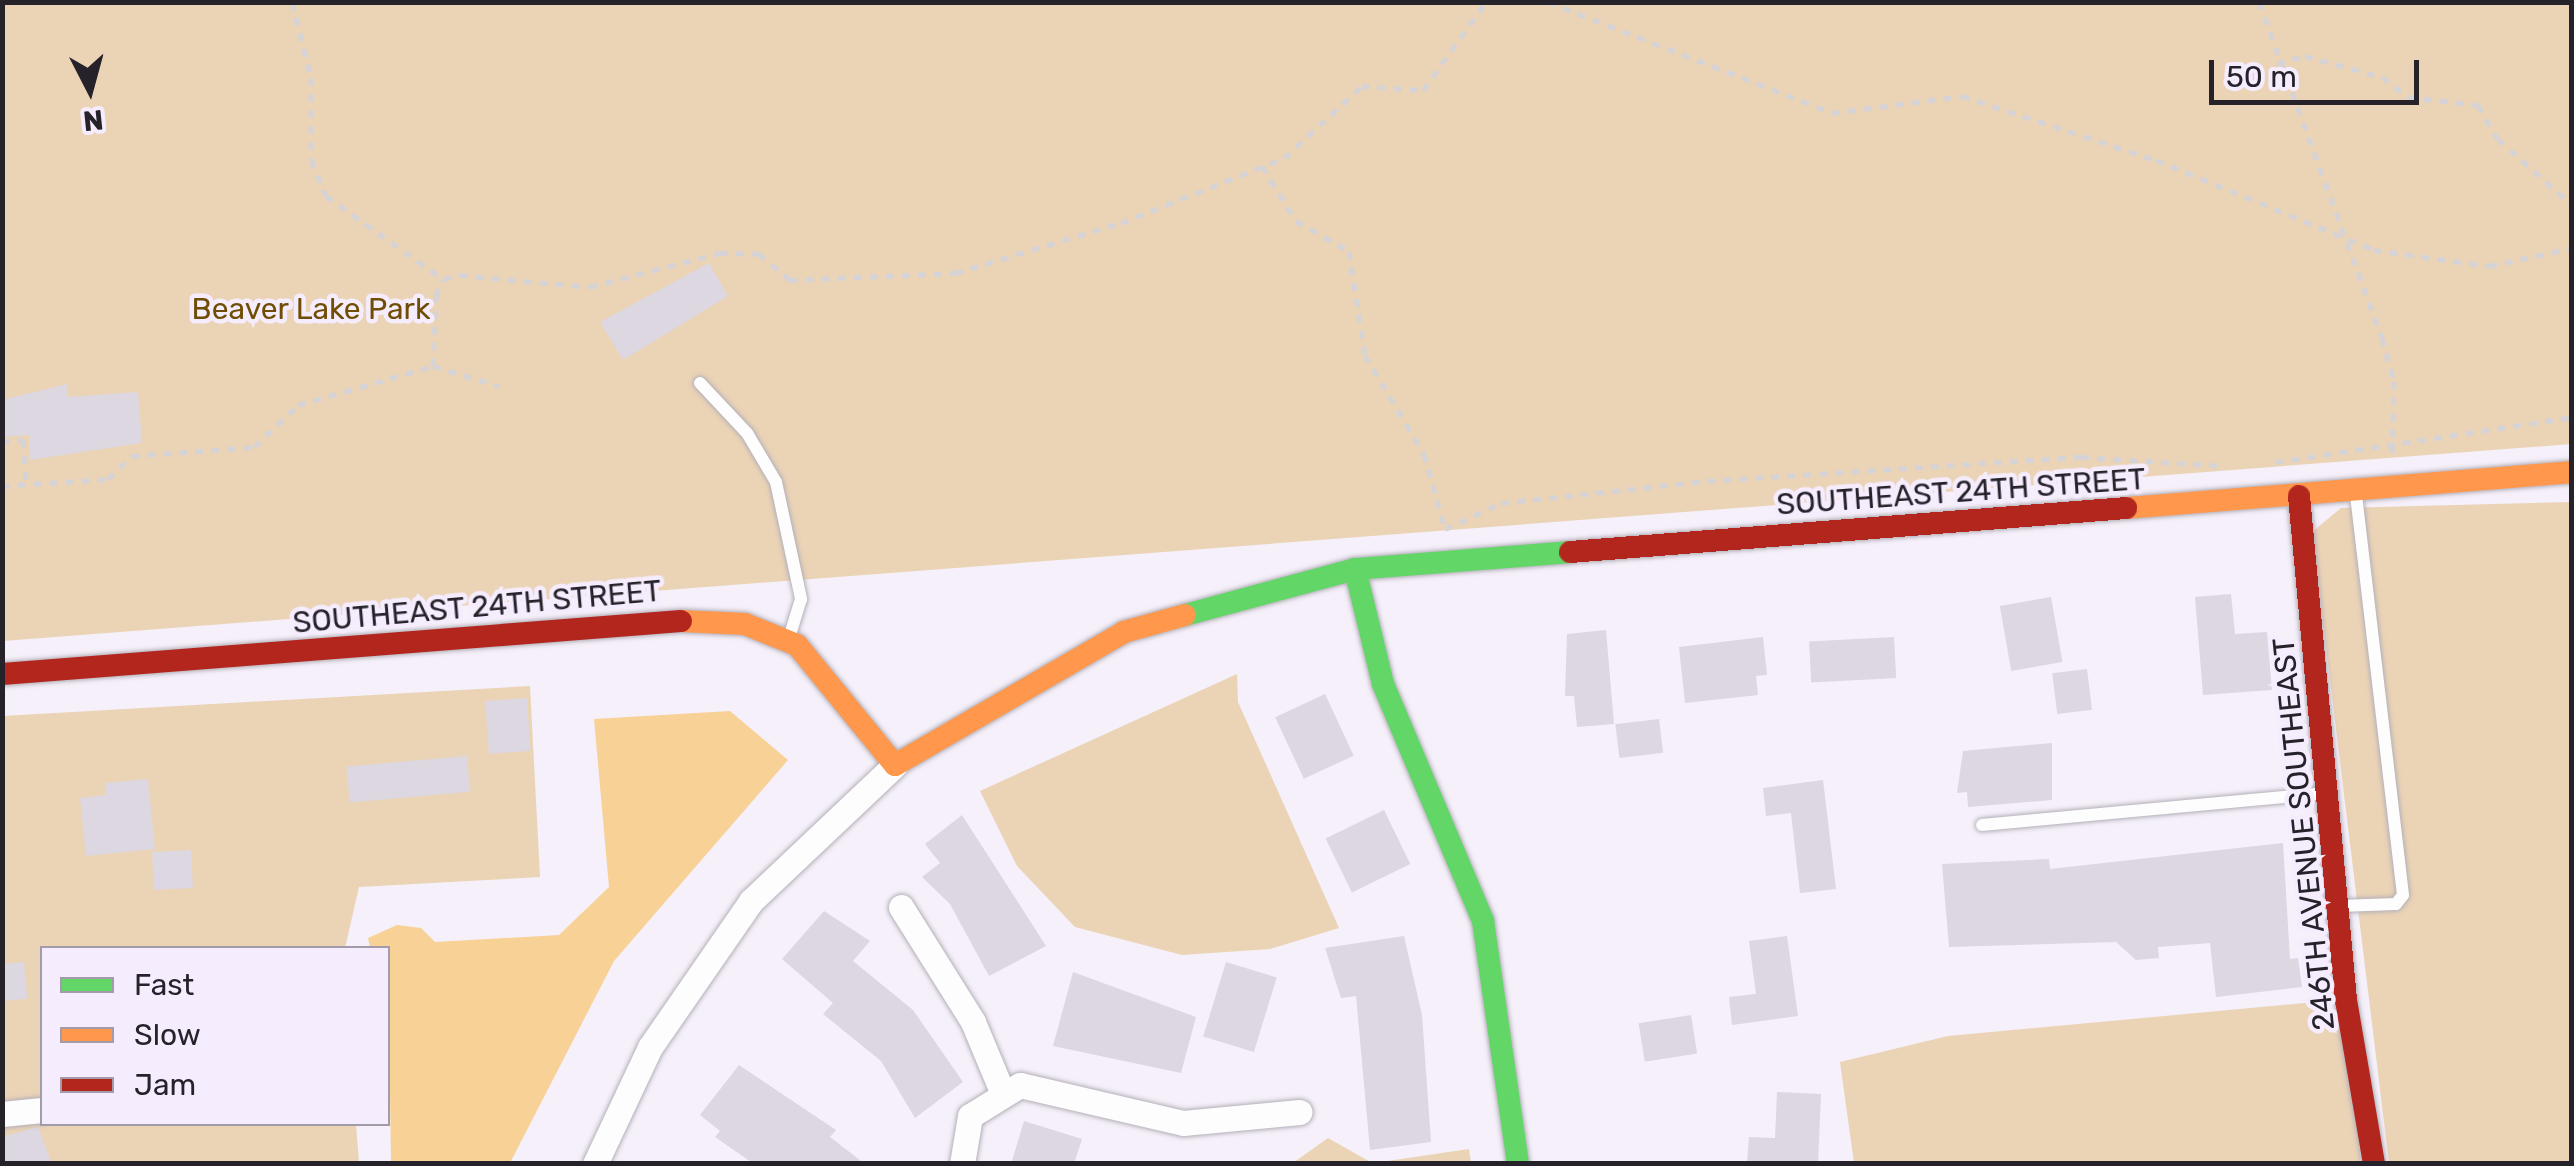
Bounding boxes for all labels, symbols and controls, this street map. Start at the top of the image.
north arrow [40,40,140,140]
scale bar [2214,40,2424,102]
text: 50 m [2226,59,2297,95]
text: N [81,103,105,138]
park label: Beaver Lake Park [191,291,431,327]
street label: SOUTHEAST 24TH STREET [1775,461,2147,523]
street label: SOUTHEAST 24TH STREET [291,573,663,641]
street label: 246TH AVENUE SOUTHEAST [2265,636,2343,1032]
legend [40,946,390,1126]
text: Fast [134,967,194,1003]
text: Slow [134,1017,201,1053]
text: Jam [134,1067,196,1103]

